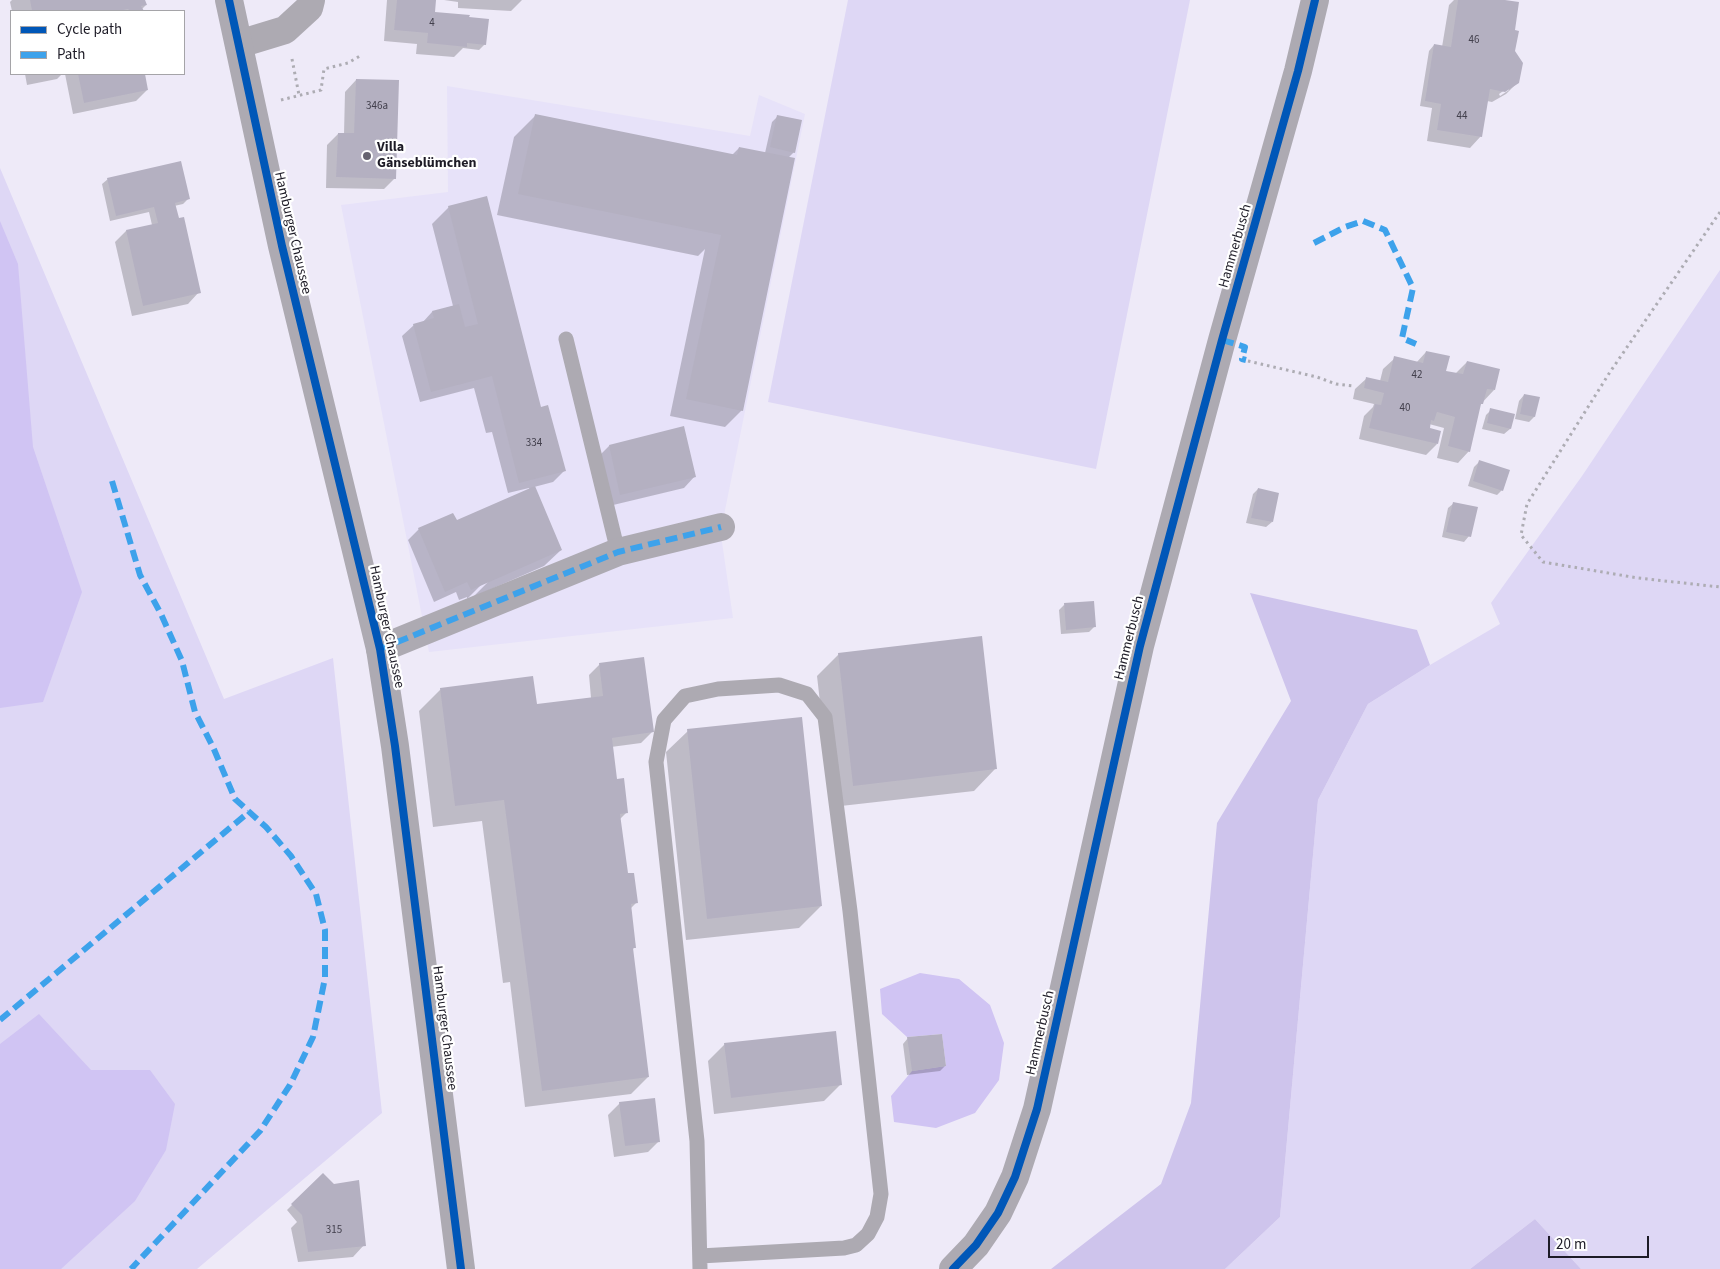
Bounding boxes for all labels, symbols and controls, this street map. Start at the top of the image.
legend [10,10,185,75]
house number: 4 [429,17,435,31]
text: Cycle path [57,19,122,40]
house number: 46 [1469,34,1479,48]
text: Path [57,44,85,65]
house number: 346a [366,100,388,114]
house number: 44 [1457,110,1467,124]
place label: Villa Gänseblümchen [377,140,477,172]
marker: Villa Gänseblümchen [361,150,373,162]
street label: Hamburger Chaussee [270,170,314,296]
street label: Hammerbusch [1216,202,1256,290]
house number: 42 [1412,369,1422,383]
house number: 40 [1400,402,1410,416]
house number: 334 [526,437,542,451]
street label: Hamburger Chaussee [365,564,407,690]
street label: Hammerbusch [1111,594,1149,682]
street label: Hamburger Chaussee [428,965,460,1091]
street label: Hammerbusch [1023,989,1059,1077]
house number: 315 [326,1224,342,1238]
scale bar [1550,1226,1651,1258]
text: 20 m [1556,1234,1586,1255]

